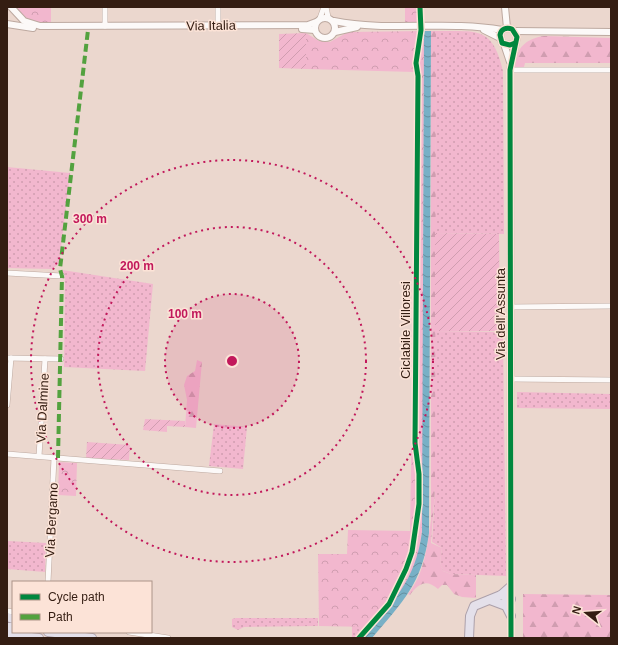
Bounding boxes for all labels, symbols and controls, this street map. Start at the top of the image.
street label: Via Italia [186,18,237,33]
text: 300 m [73,212,107,226]
text: 200 m [120,259,154,273]
street label: Via dell'Assunta [493,267,508,360]
street label: Ciclabile Villoresi [398,281,413,379]
text: 100 m [168,307,202,321]
centre of rings [225,354,239,368]
street label: Via Dalmine [33,373,52,443]
street label: Via Bergamo [42,482,61,558]
legend [12,581,152,633]
text: Cycle path [48,590,105,604]
north arrow [566,593,606,633]
text: N [570,604,583,616]
text: Path [48,610,73,624]

